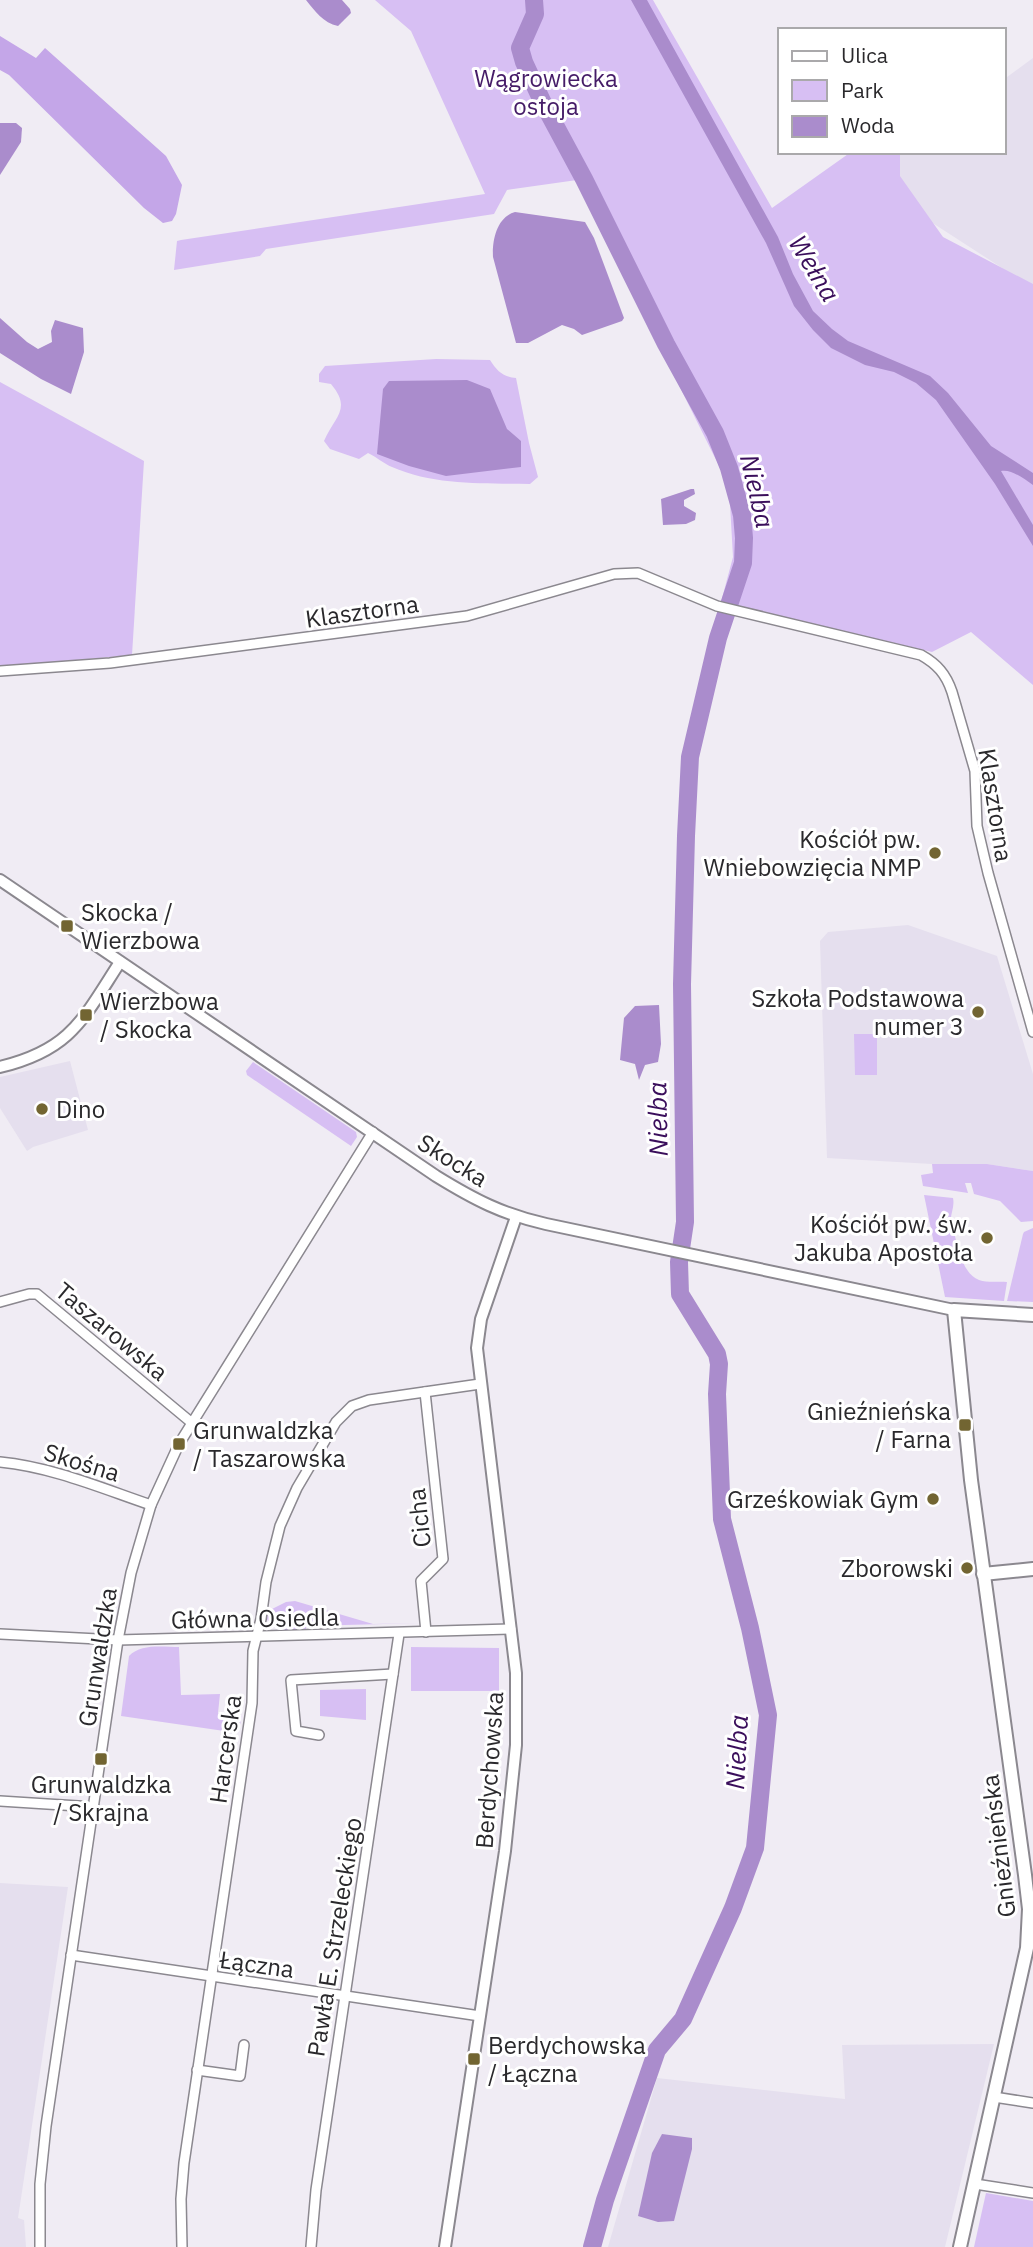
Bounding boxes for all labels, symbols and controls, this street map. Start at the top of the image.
legend [778,28,1005,154]
text: Ulica [841,41,888,69]
park label: Wągrowiecka ostoja [474,62,618,122]
text: Park [841,76,884,104]
text: Woda [841,111,895,139]
water label: Wełna [782,228,848,308]
water label: Nielba [733,451,783,531]
street label: Klasztorna [303,587,421,635]
street label: Klasztorna [971,746,1021,864]
place label: Kościół pw. Wniebowzięcia NMP [704,823,921,883]
marker: Kościół pw. Wniebowzięcia NMP [927,845,943,861]
place label: Skocka / Wierzbowa [81,896,200,956]
marker: Skocka / Wierzbowa [59,918,75,934]
place label: Szkoła Podstawowa numer 3 [751,982,964,1042]
place label: Wierzbowa / Skocka [100,985,219,1045]
marker: Szkoła Podstawowa numer 3 [970,1004,986,1020]
marker: Wierzbowa / Skocka [78,1007,94,1023]
water label: Nielba [639,1081,675,1157]
place label: Dino [56,1093,105,1125]
marker: Dino [34,1101,50,1117]
street label: Skocka [412,1126,494,1194]
place label: Kościół pw. św. Jakuba Apostoła [794,1208,973,1268]
marker: Kościół pw. św. Jakuba Apostoła [979,1230,995,1246]
street label: Taszarowska [49,1274,175,1388]
place label: Gnieźnieńska / Farna [807,1395,951,1455]
place label: Grunwaldzka / Taszarowska [193,1414,346,1474]
marker: Gnieźnieńska / Farna [957,1417,973,1433]
street label: Skośna [40,1435,124,1489]
marker: Grunwaldzka / Taszarowska [171,1436,187,1452]
place label: Grześkowiak Gym [727,1483,919,1515]
street label: Cicha [400,1487,438,1549]
marker: Grześkowiak Gym [925,1491,941,1507]
place label: Zborowski [841,1552,953,1584]
marker: Zborowski [959,1560,975,1576]
street label: Grunwaldzka [70,1585,124,1729]
street label: Główna Osiedla [171,1601,340,1635]
street label: Berdychowska [468,1690,510,1850]
street label: Harcerska [202,1692,248,1805]
water label: Nielba [717,1714,755,1790]
marker: Grunwaldzka / Skrajna [93,1751,109,1767]
place label: Grunwaldzka / Skrajna [31,1768,171,1828]
street label: Gnieźnieńska [973,1772,1023,1919]
street label: Pawła E. Strzeleckiego [299,1815,369,2059]
street label: Łączna [217,1943,296,1985]
place label: Berdychowska / Łączna [488,2029,646,2089]
marker: Berdychowska / Łączna [466,2051,482,2067]

